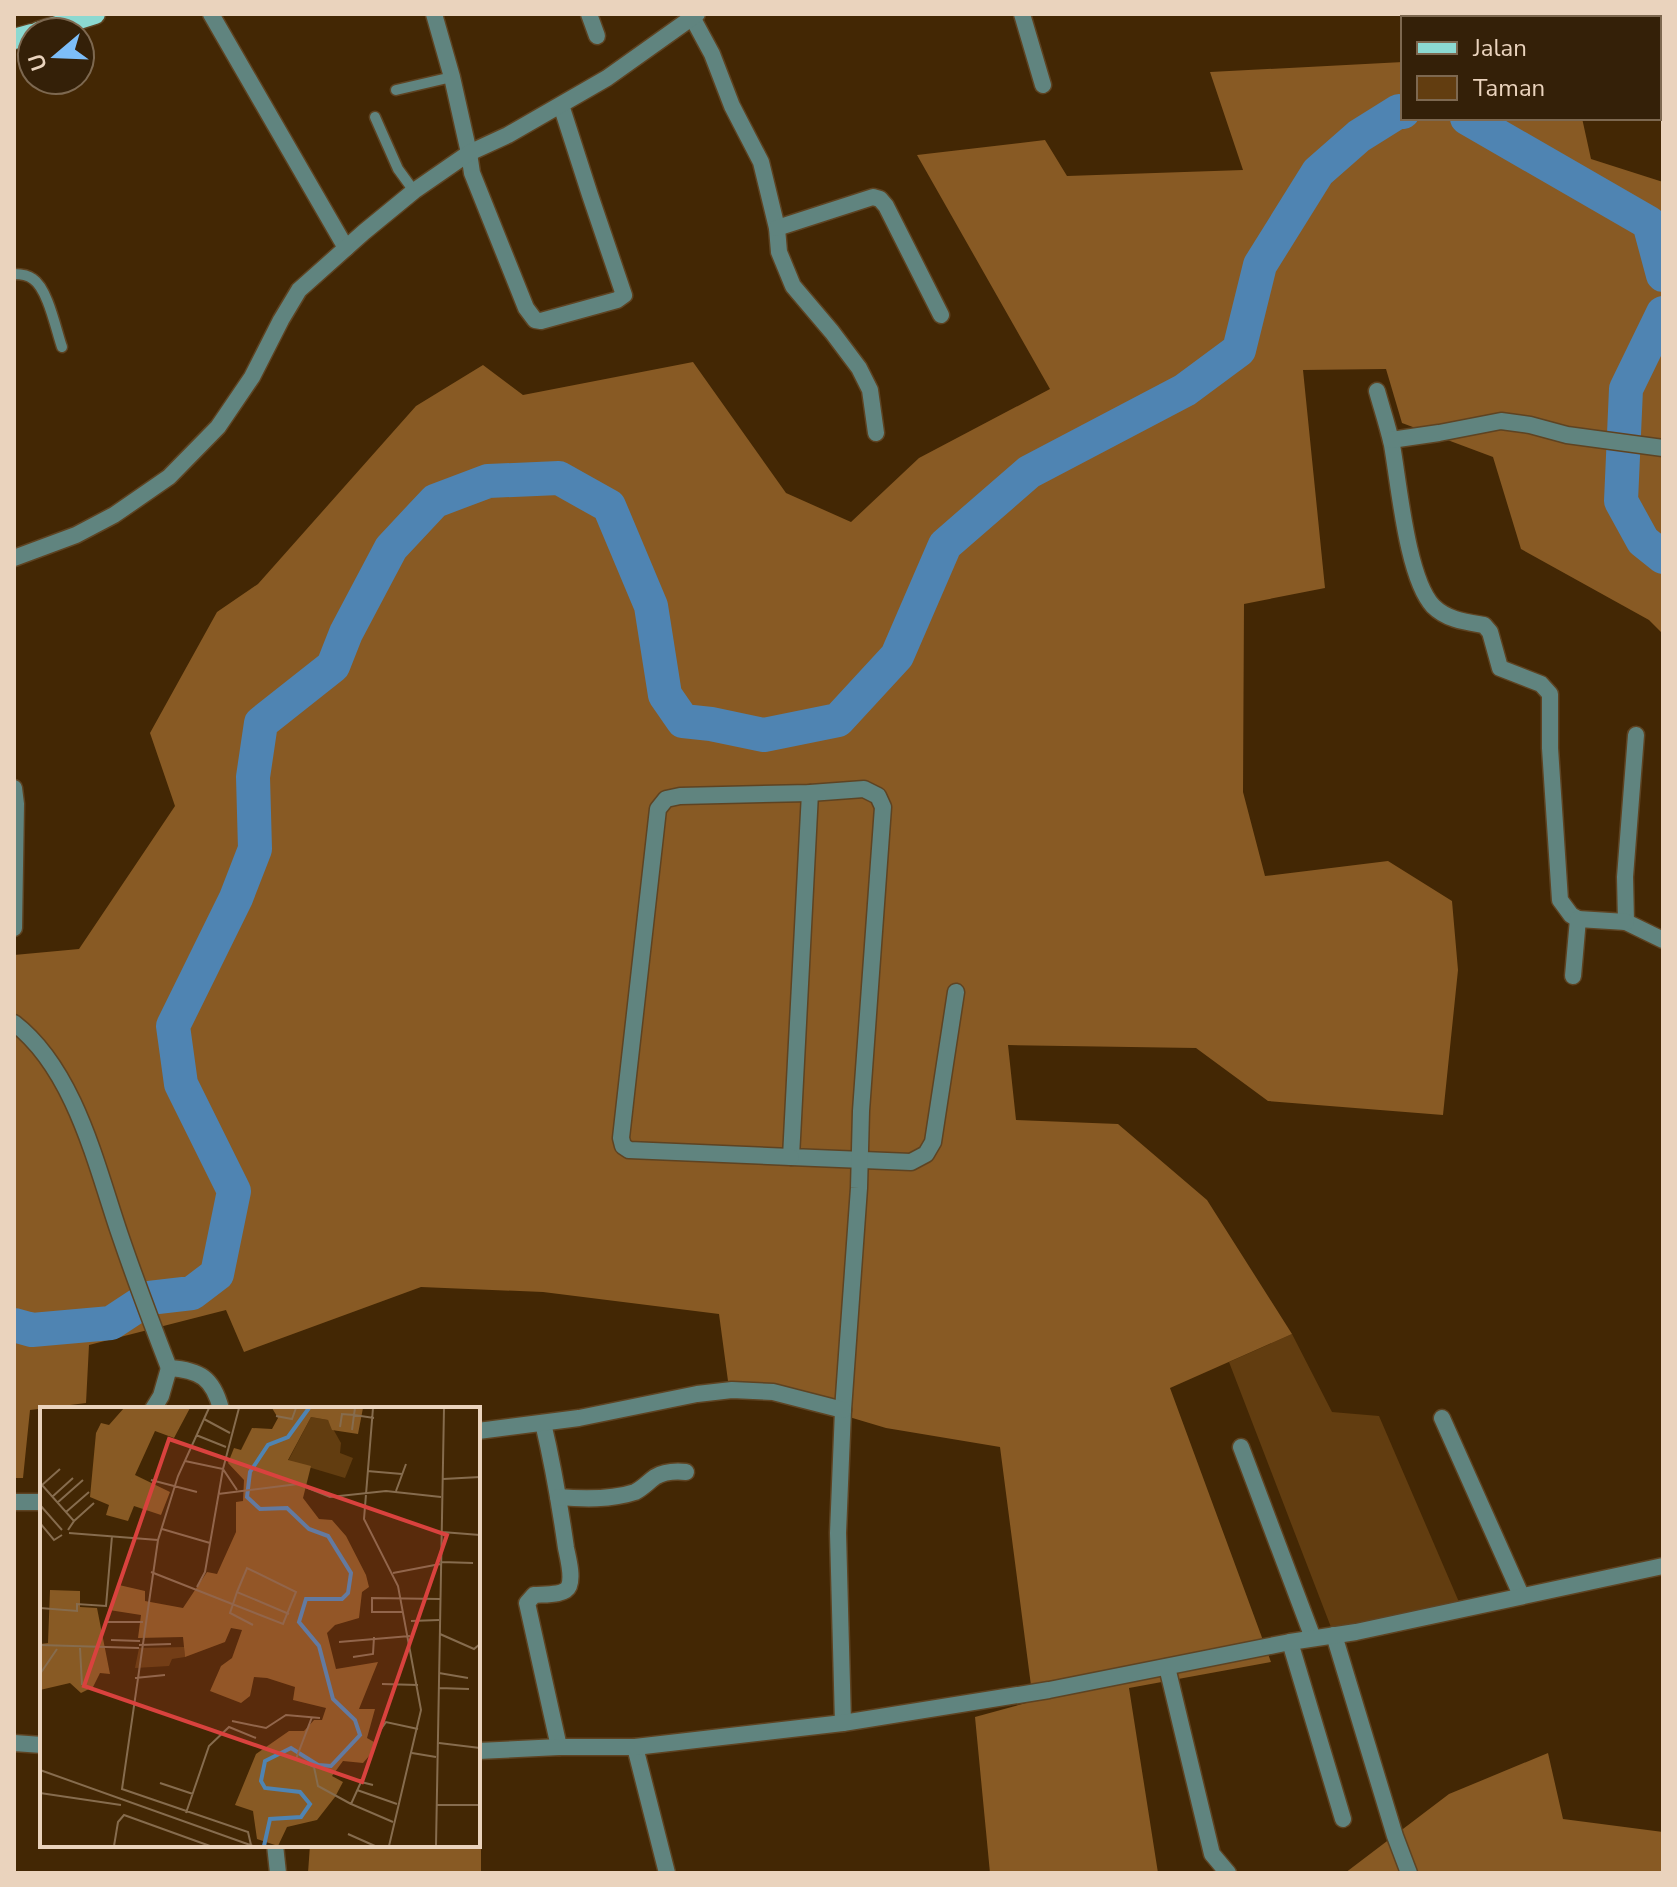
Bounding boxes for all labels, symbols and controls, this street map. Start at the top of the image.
north arrow [16,16,96,96]
legend [1401,16,1661,120]
text: Jalan [1472,32,1527,64]
text: U [21,50,55,75]
text: Taman [1473,72,1545,104]
inset map [40,1407,480,1847]

